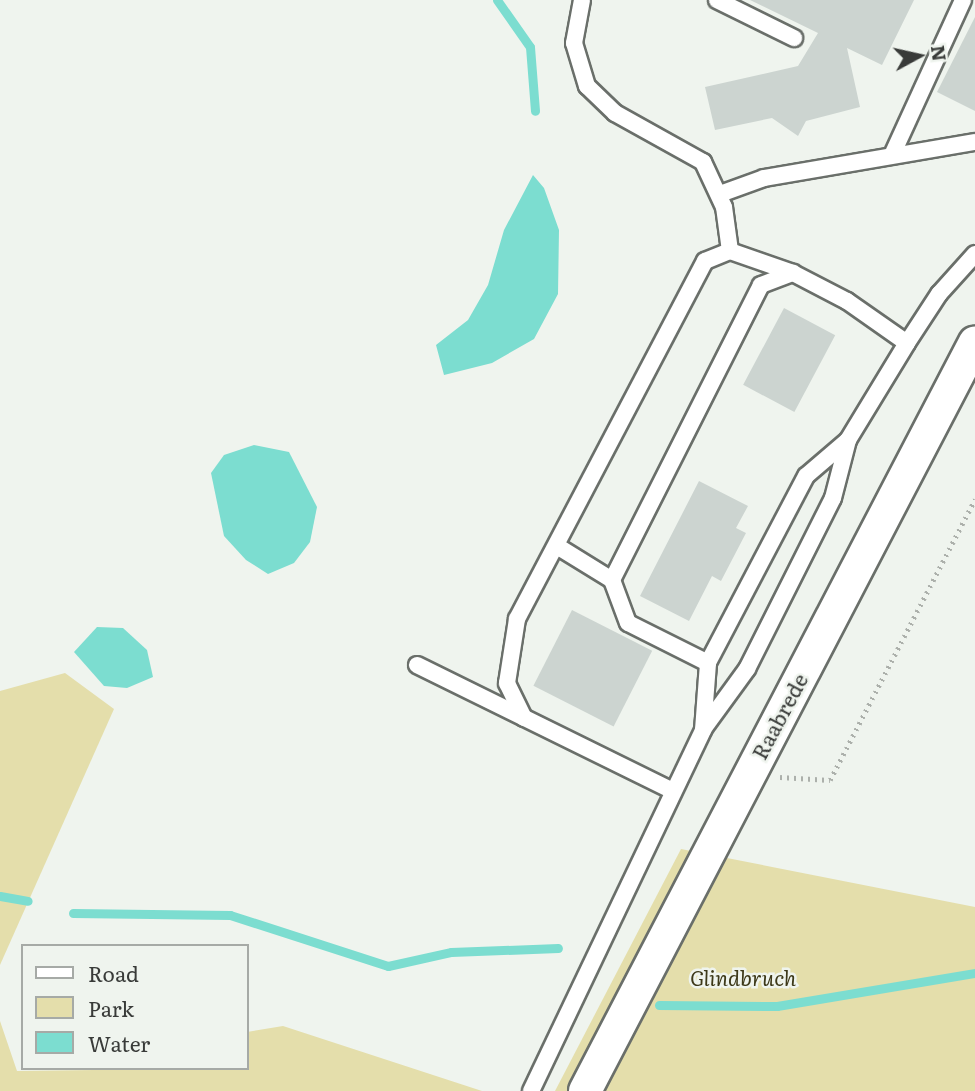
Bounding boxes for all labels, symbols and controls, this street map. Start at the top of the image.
north arrow [884,21,954,91]
text: N [925,43,955,63]
street label: Raabrede [746,669,812,763]
legend [21,944,248,1070]
text: Road [88,957,139,988]
park label: Glindbruch [690,964,796,990]
text: Park [88,992,134,1023]
text: Water [88,1027,150,1058]

